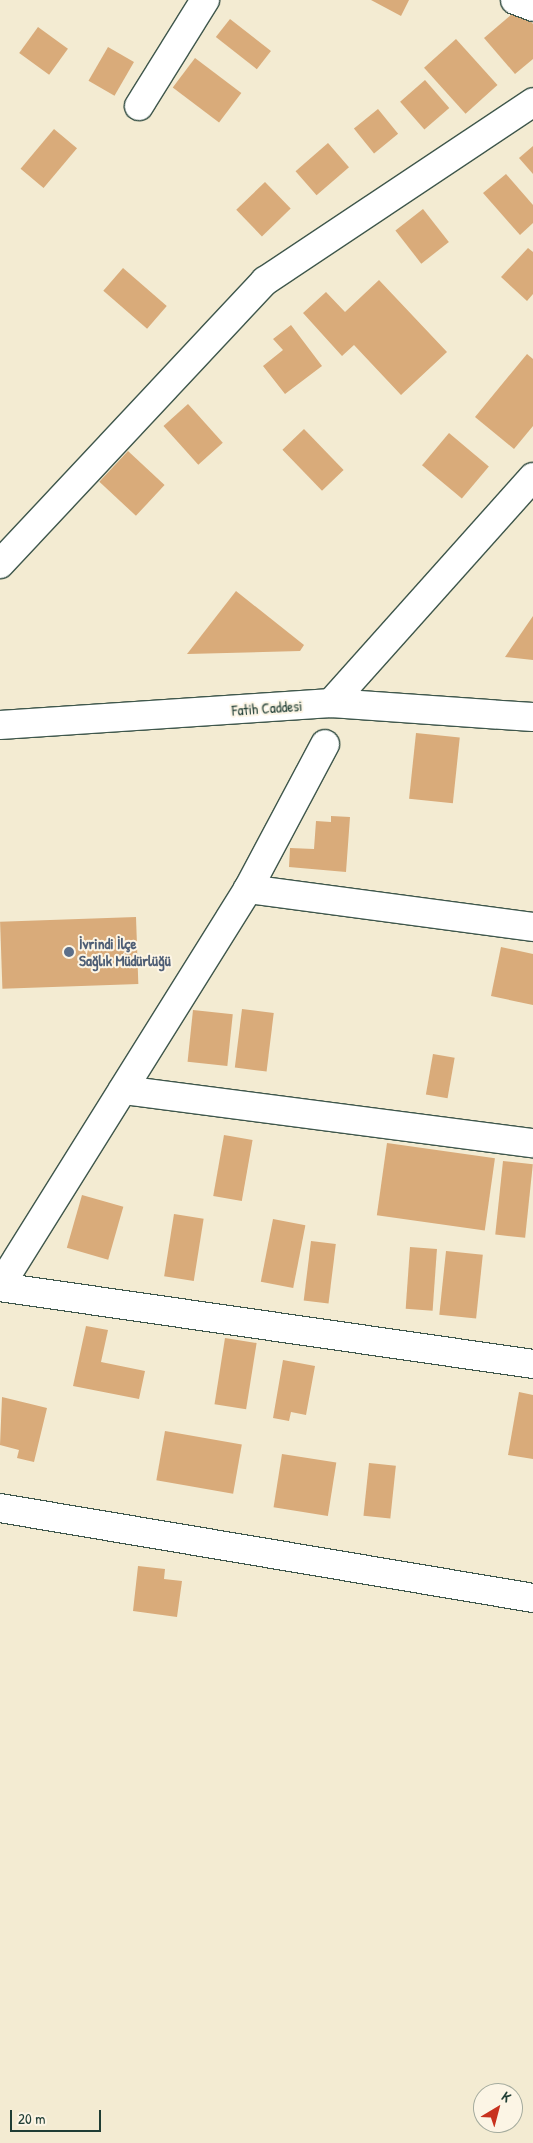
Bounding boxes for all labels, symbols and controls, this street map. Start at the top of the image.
street label: Fatih Caddesi [231,697,303,719]
place label: İvrindi İlçe Sağlık Müdürlüğü [79,934,171,969]
marker: İvrindi İlçe Sağlık Müdürlüğü [63,946,75,958]
north arrow [473,2083,523,2133]
text: K [498,2087,515,2106]
scale bar [12,2100,104,2132]
text: 20 m [18,2108,45,2129]

